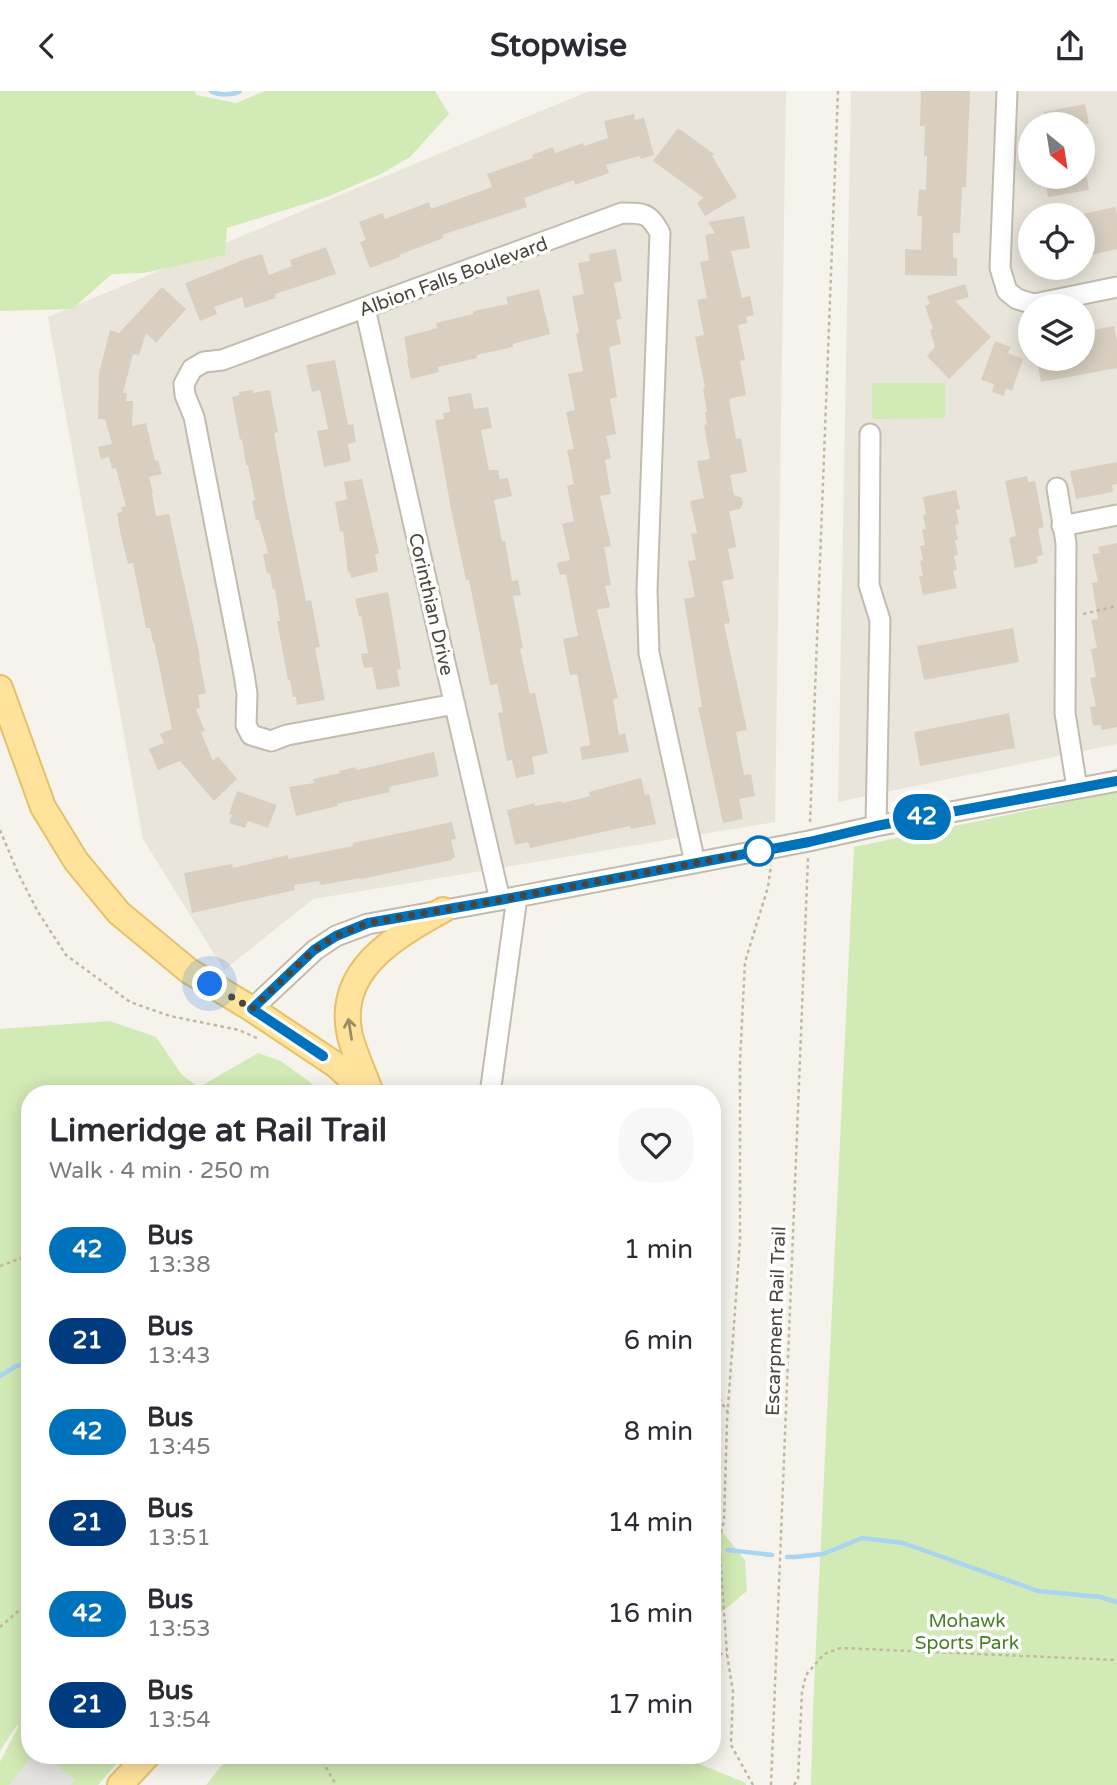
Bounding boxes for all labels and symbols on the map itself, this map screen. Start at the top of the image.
north arrow [1018,112,1096,189]
street label: Albion Falls Boulevard [356,233,551,321]
street label: Corinthian Drive [404,531,458,678]
line badge: 42 [890,794,954,840]
unlabelled marker [744,836,774,866]
your location [192,966,227,1001]
one-way arrow [343,1018,356,1041]
street label: Escarpment Rail Trail [762,1226,790,1416]
park label: Mohawk Sports Park [915,1610,1019,1654]

